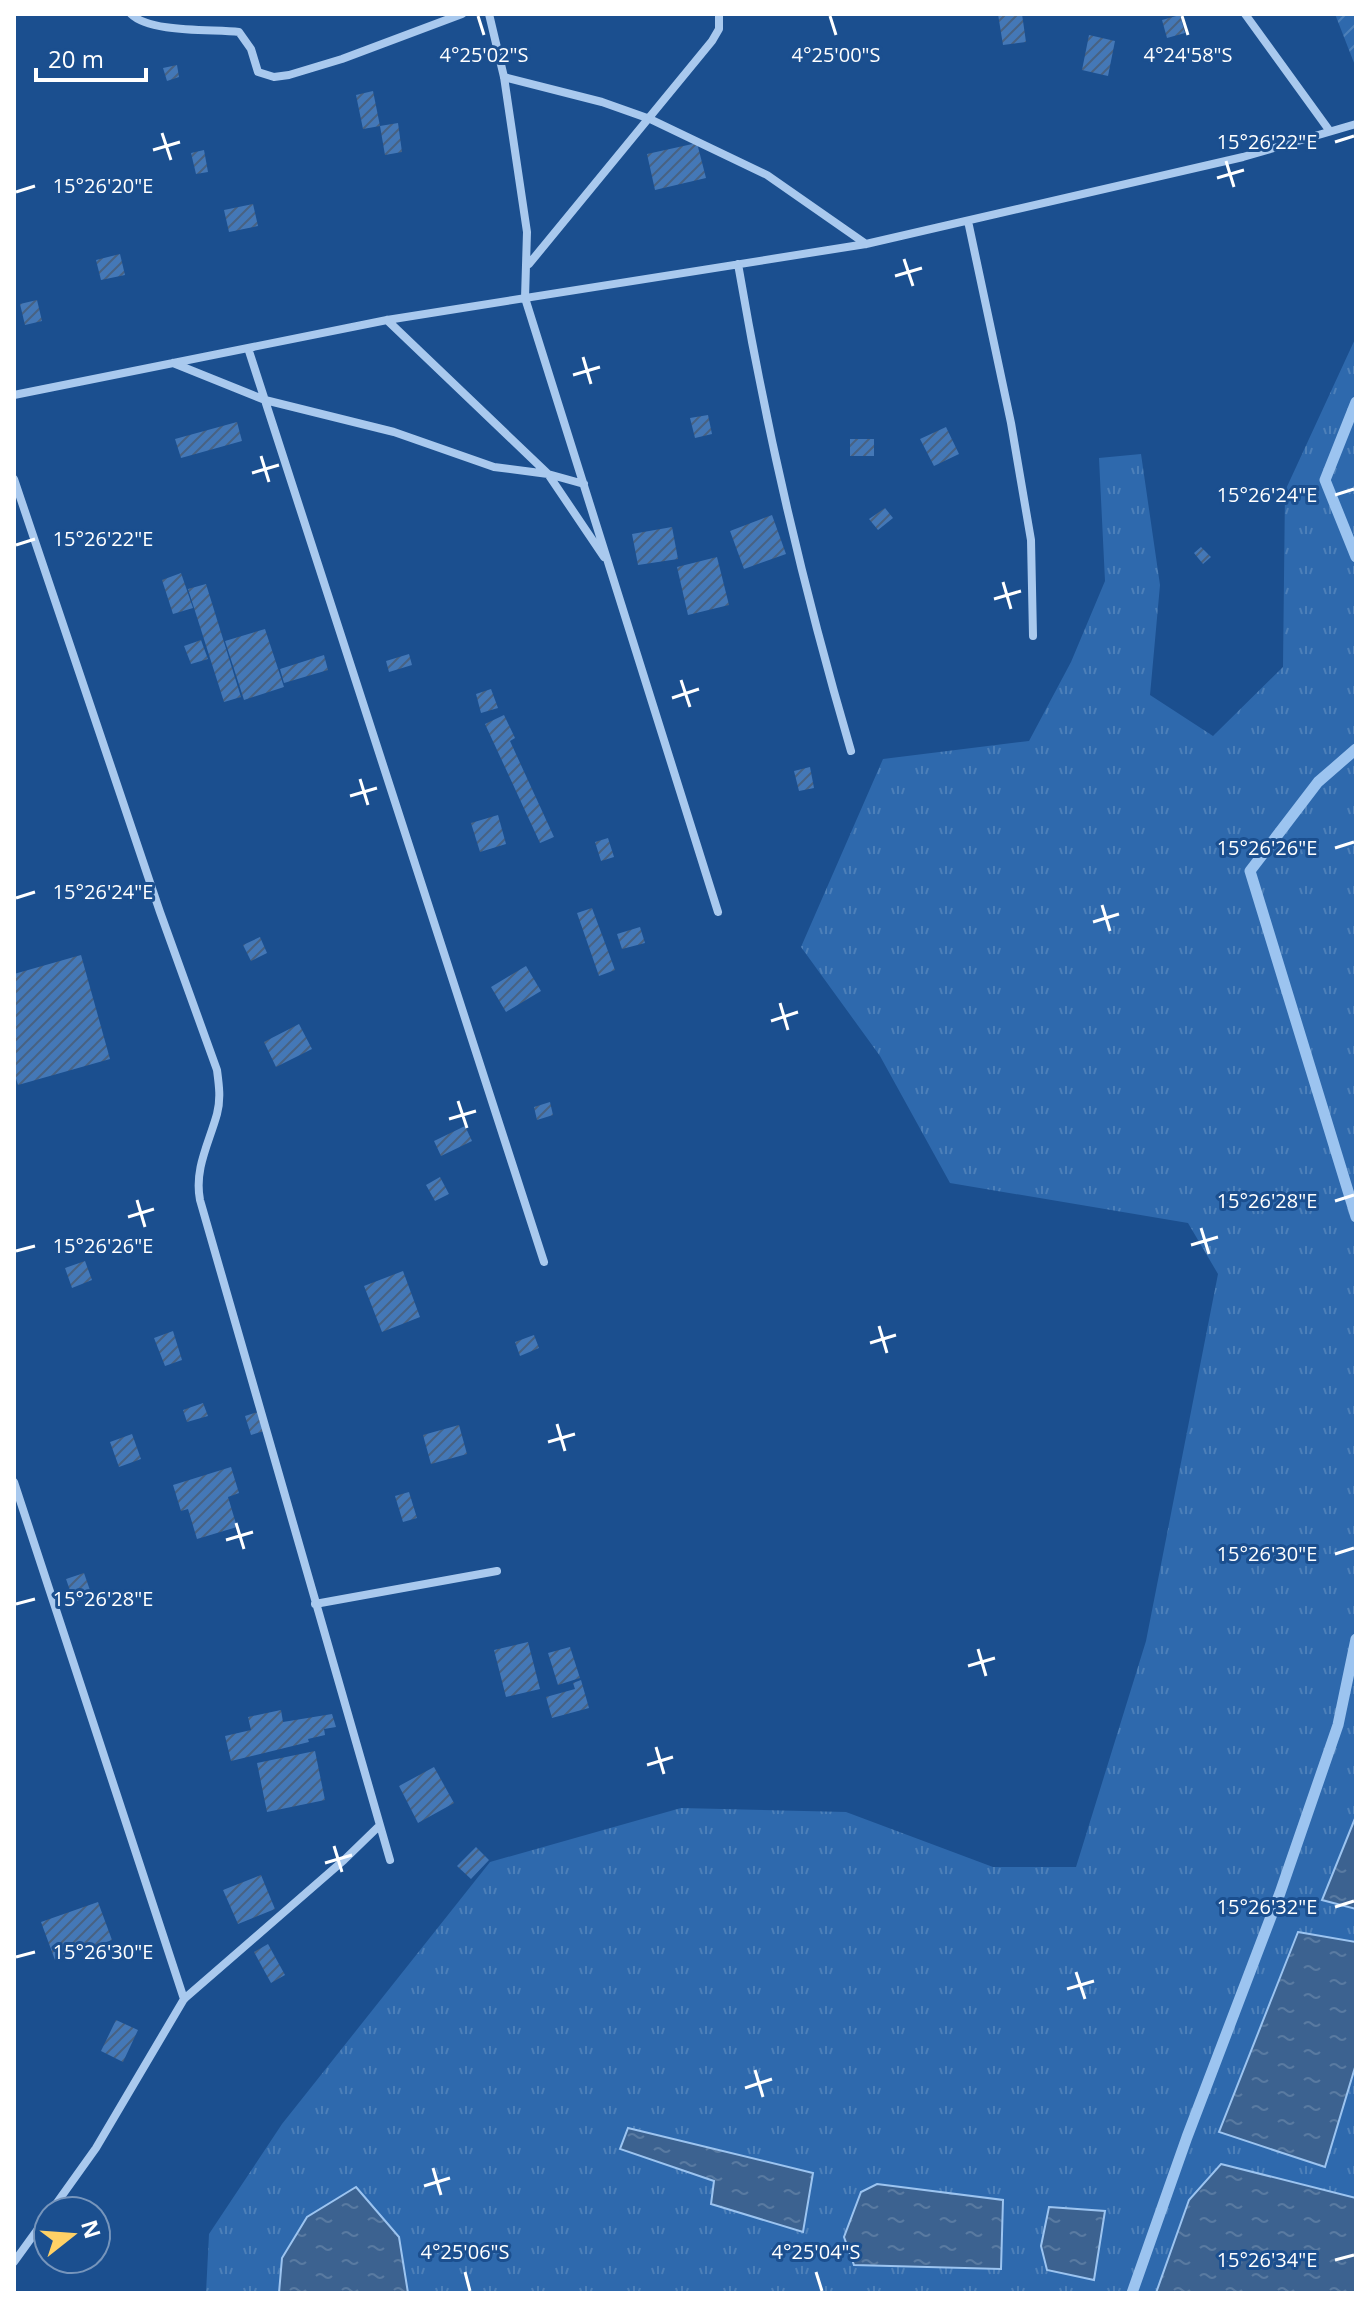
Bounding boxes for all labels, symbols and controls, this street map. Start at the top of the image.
scale bar [36,32,146,82]
text: 4°25'02"S [439,41,529,68]
text: 4°25'00"S [791,41,881,68]
text: 4°24'58"S [1143,41,1233,68]
text: 20 m [48,42,104,75]
text: 15°26'22"E [1217,128,1317,155]
text: 15°26'20"E [53,172,153,199]
text: 15°26'24"E [1217,481,1317,508]
text: 15°26'22"E [53,525,153,552]
text: 15°26'26"E [1217,834,1317,861]
text: 15°26'24"E [53,878,153,905]
text: 15°26'28"E [1217,1187,1317,1214]
text: 15°26'26"E [53,1232,153,1259]
text: 15°26'30"E [1217,1540,1317,1567]
text: 15°26'28"E [53,1585,153,1612]
text: 15°26'32"E [1217,1893,1317,1920]
text: 15°26'30"E [53,1938,153,1965]
north arrow [32,2195,112,2275]
text: N [75,2216,109,2242]
text: 4°25'06"S [420,2238,510,2265]
text: 4°25'04"S [771,2238,861,2265]
text: 15°26'34"E [1217,2246,1317,2273]

